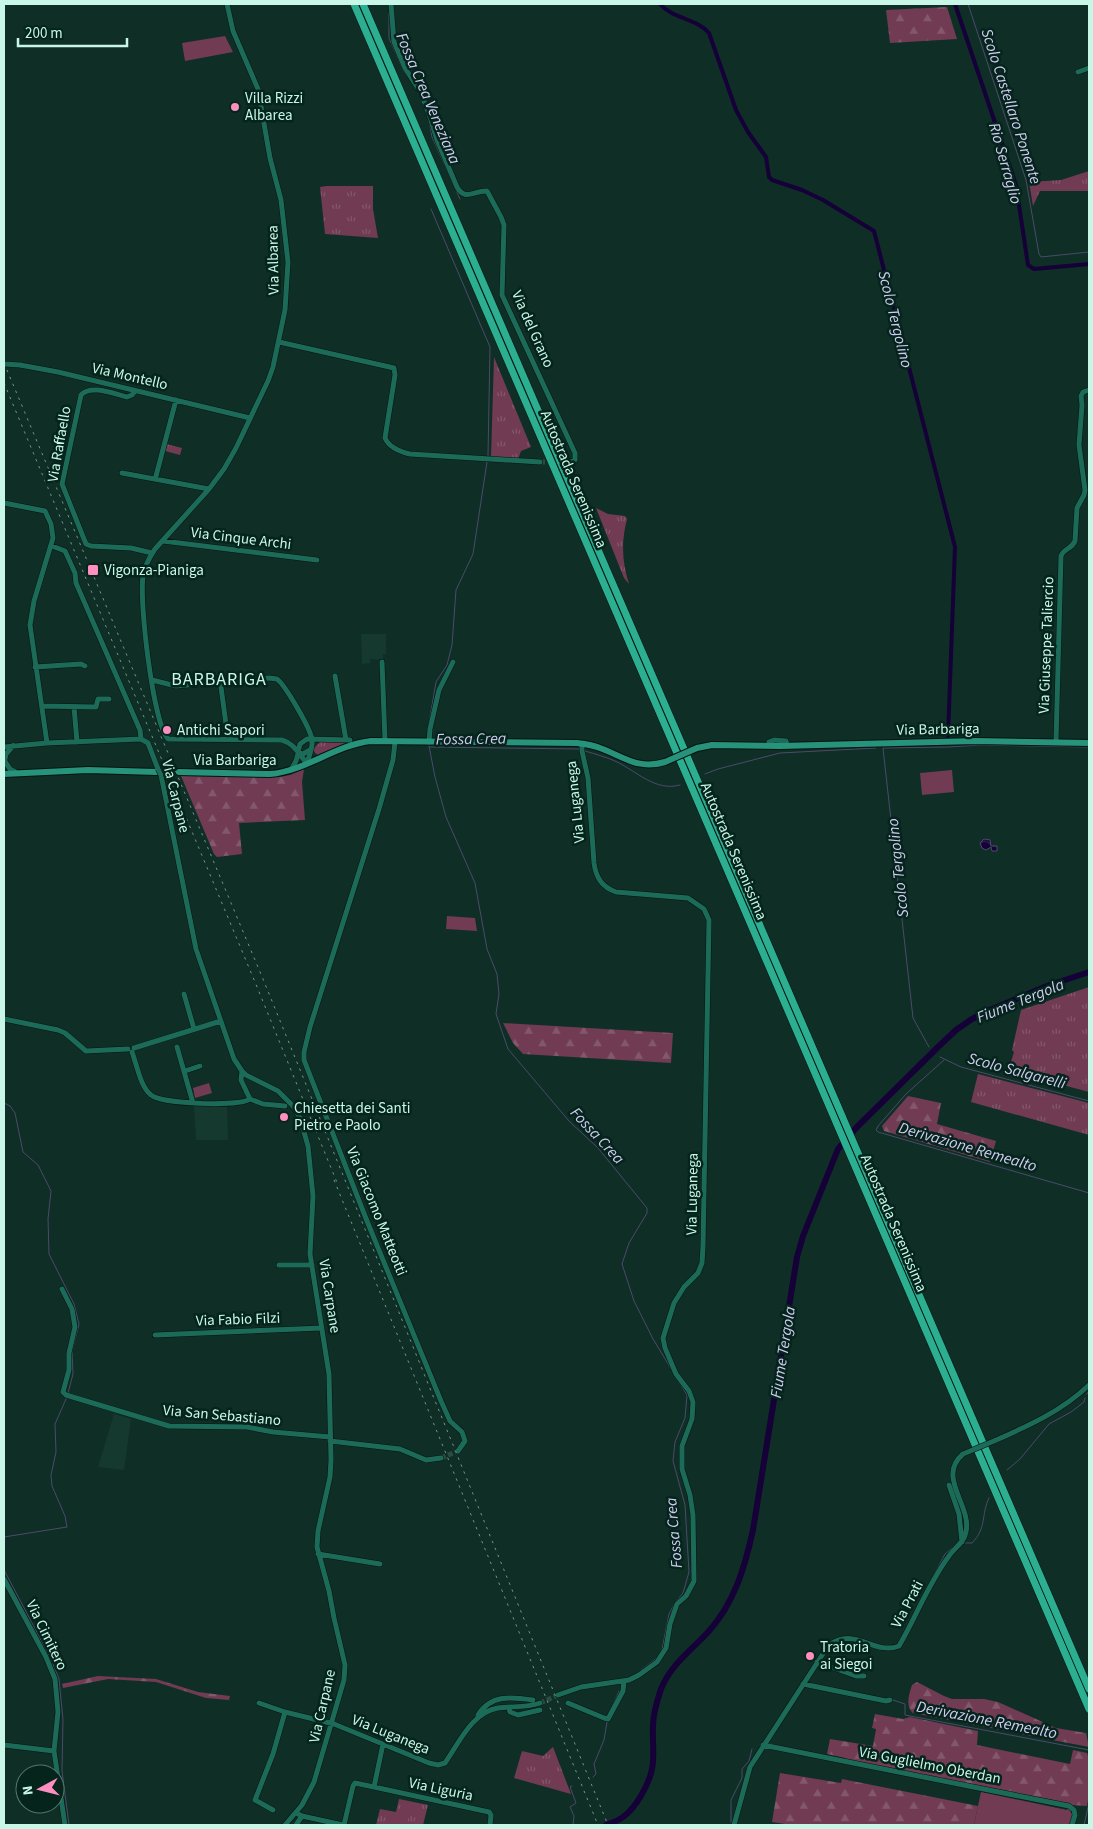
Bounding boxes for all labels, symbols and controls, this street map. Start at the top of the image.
scale bar [18,15,126,47]
text: 200 m [25,23,63,44]
water label: Scolo Castellaro Ponente [976,26,1047,187]
water label: Fossa Crea Veneziana [390,29,466,168]
place label: Villa Rizzi Albarea [245,88,303,126]
marker: Villa Rizzi Albarea [229,101,241,113]
water label: Rio Serraglio [983,120,1027,207]
street label: Via Albarea [262,225,285,295]
water label: Scolo Tergolino [872,268,918,370]
street label: Via del Grano [506,287,559,371]
street label: Via Montello [90,358,170,395]
street label: Via Raffaello [42,404,77,484]
street label: Autostrada Serenissima [535,407,612,551]
street label: Via Cinque Archi [189,522,292,555]
place label: Vigonza-Pianiga [104,560,204,581]
marker: Vigonza-Pianiga [86,563,100,577]
street label: Via Giuseppe Taliercio [1034,576,1059,714]
district label: BARBARIGA [171,667,267,692]
street label: Via Barbariga [896,718,980,741]
place label: Antichi Sapori [177,720,265,741]
marker: Antichi Sapori [161,724,173,736]
water label: Fossa Crea [436,727,507,751]
street label: Via Barbariga [194,750,276,771]
street label: Via Carpane [156,757,195,835]
street label: Via Luganega [561,760,590,844]
street label: Autostrada Serenissima [695,779,772,923]
water label: Scolo Tergolino [882,817,914,919]
water label: Fiume Tergola [973,973,1068,1028]
water label: Scolo Salgarelli [965,1047,1069,1095]
place label: Chiesetta dei Santi Pietro e Paolo [294,1098,411,1136]
water label: Fossa Crea [565,1102,630,1169]
marker: Chiesetta dei Santi Pietro e Paolo [278,1111,290,1123]
water label: Derivazione Remealto [896,1117,1039,1177]
street label: Via Giacomo Matteotti [341,1144,412,1279]
street label: Autostrada Serenissima [855,1151,932,1295]
street label: Via Luganega [681,1153,704,1235]
street label: Via Carpane [313,1258,346,1335]
water label: Fiume Tergola [765,1304,801,1400]
street label: Via Fabio Filzi [195,1308,281,1331]
street label: Via San Sebastiano [162,1400,282,1431]
water label: Fossa Crea [660,1496,688,1569]
street label: Via Prati [886,1577,929,1632]
street label: Via Cimitero [20,1597,73,1674]
place label: Tratoria ai Siegoi [820,1637,872,1675]
marker: Tratoria ai Siegoi [804,1650,816,1662]
street label: Via Carpane [304,1667,341,1745]
water label: Derivazione Remealto [915,1696,1059,1744]
street label: Via Luganega [349,1709,433,1760]
street label: Via Guglielmo Oberdan [857,1741,1003,1790]
north arrow [15,1764,65,1814]
street label: Via Liguria [407,1772,475,1807]
text: N [18,1785,39,1796]

